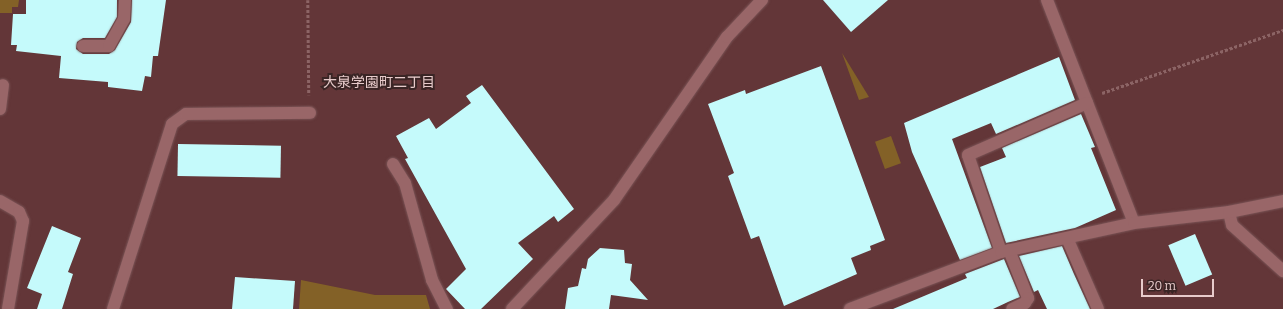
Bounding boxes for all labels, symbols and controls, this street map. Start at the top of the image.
district label: 大泉学園町二丁目 [323,75,435,91]
scale bar [1143,271,1216,297]
text: 20 m [1148,279,1176,293]

